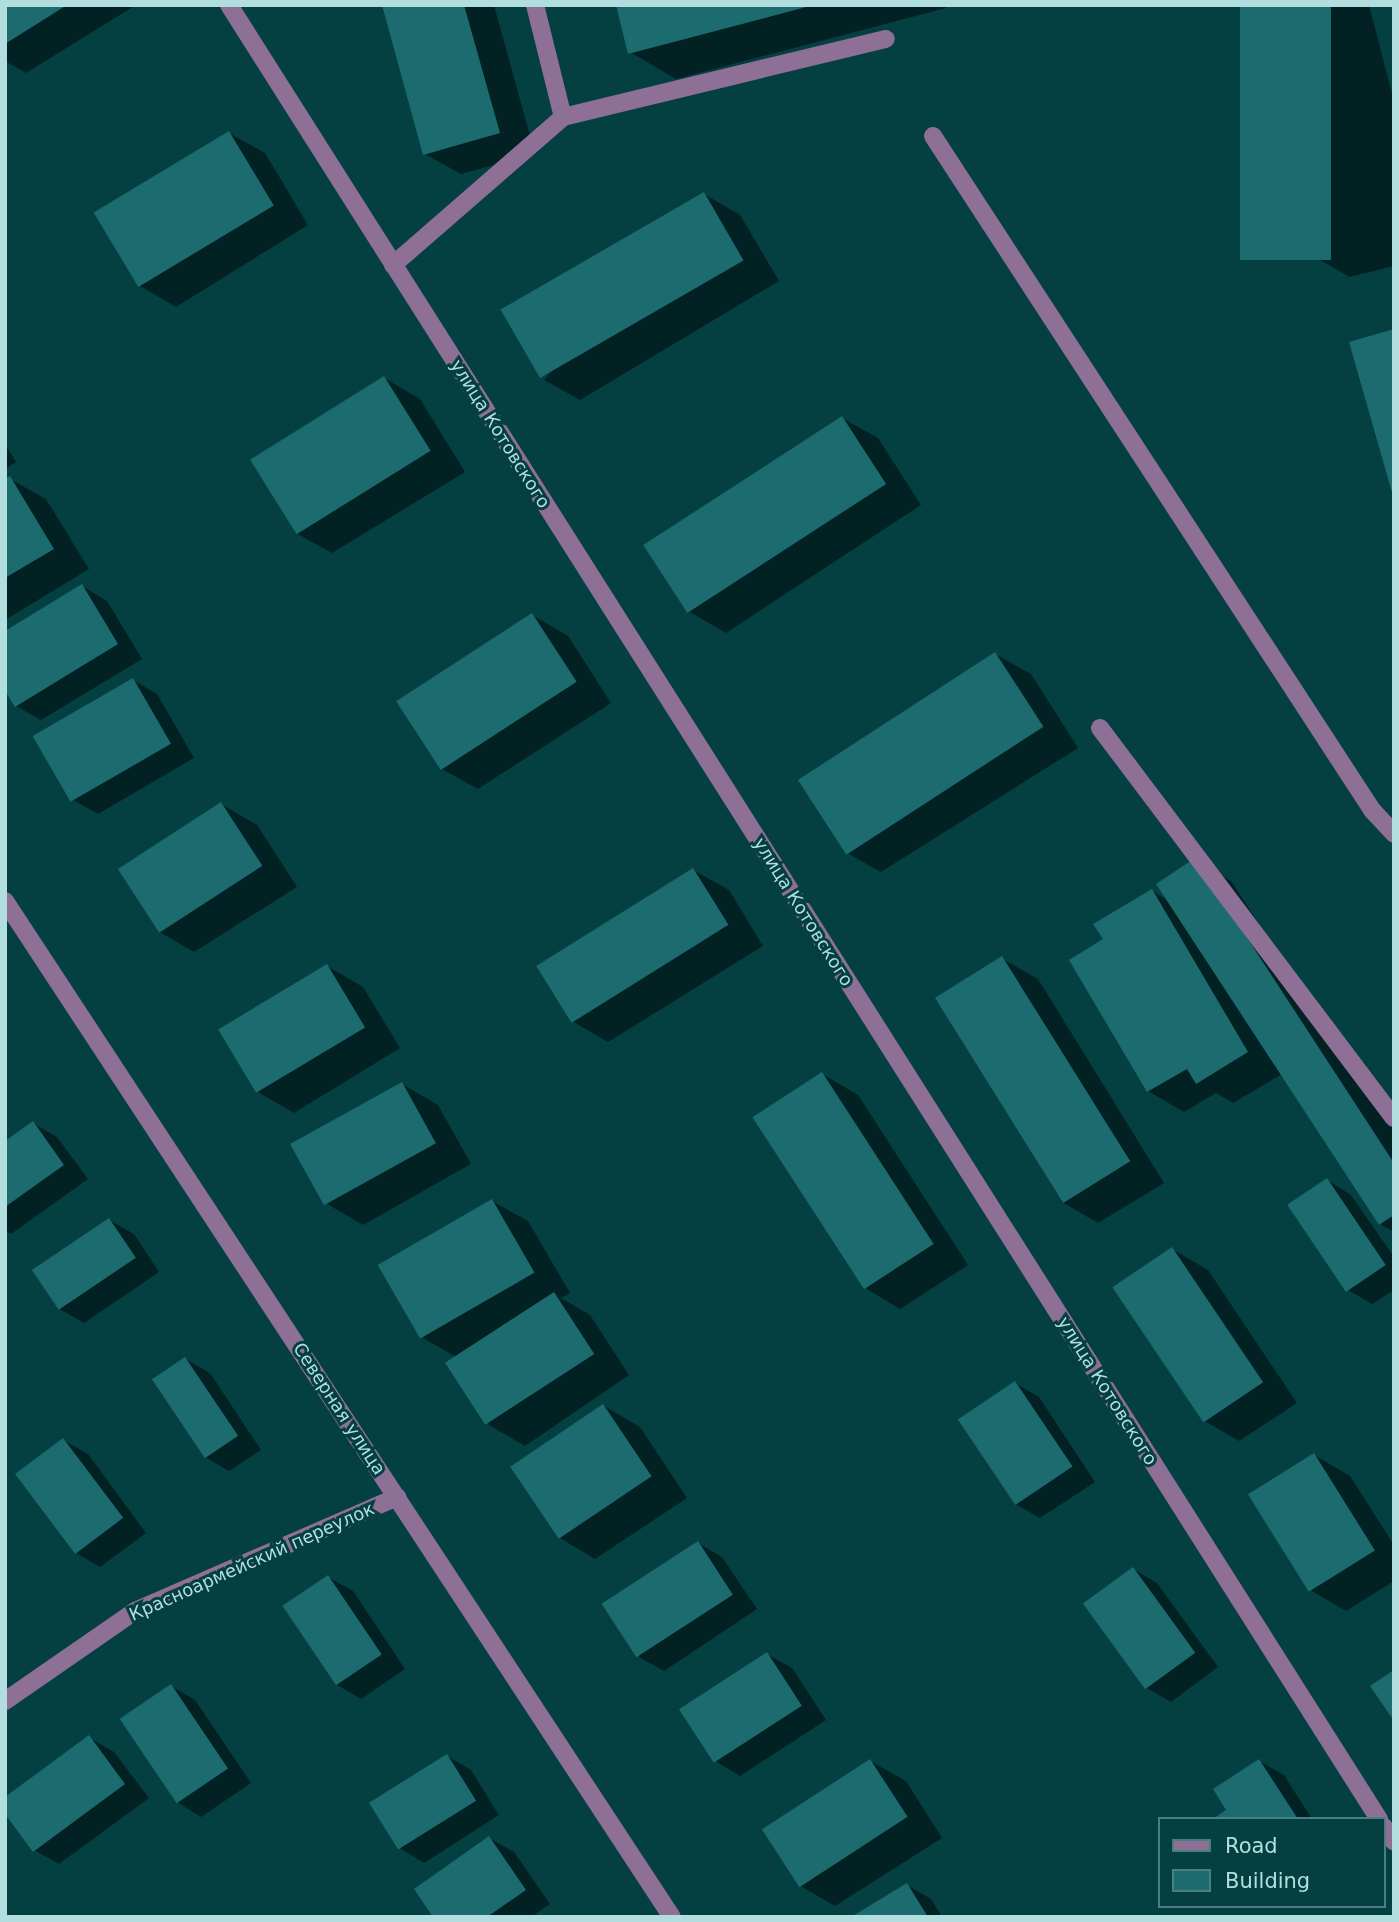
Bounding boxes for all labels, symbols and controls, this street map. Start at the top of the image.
street label: улица Котовского [446,356,554,512]
street label: улица Котовского [749,834,857,990]
street label: улица Котовского [1053,1313,1161,1469]
street label: Северная улица [288,1339,390,1479]
street label: Красноармейский переулок [126,1498,378,1626]
legend [1158,1817,1385,1908]
text: Road [1225,1834,1278,1858]
text: Building [1225,1869,1310,1893]

